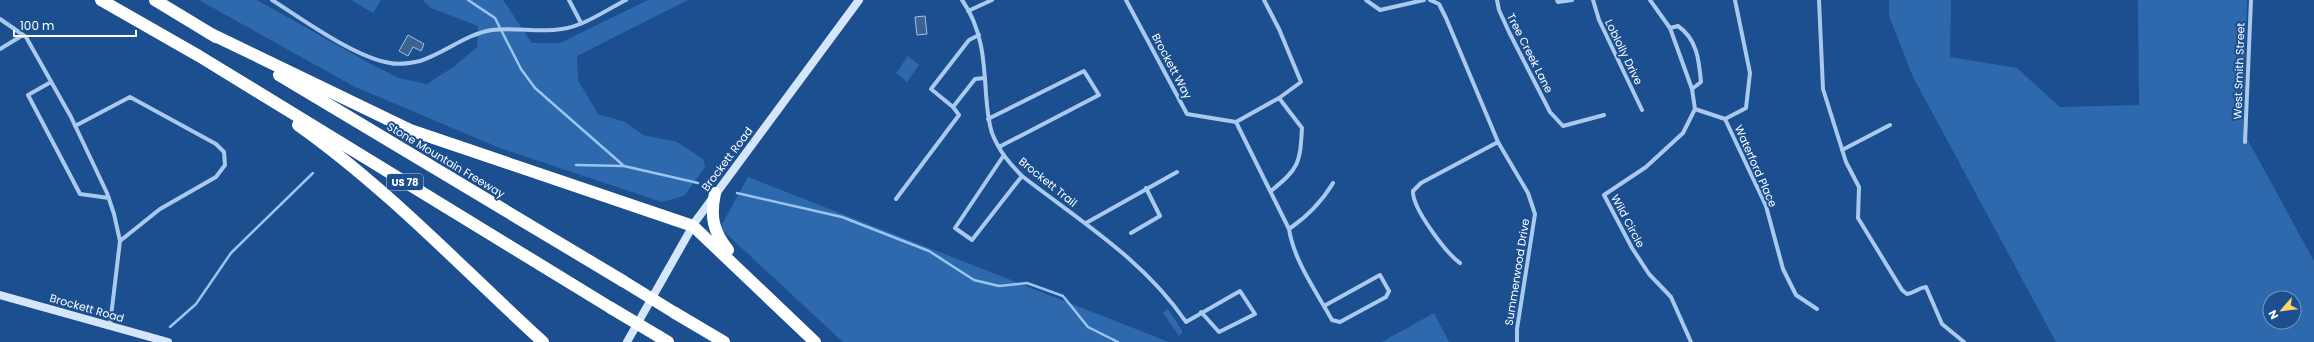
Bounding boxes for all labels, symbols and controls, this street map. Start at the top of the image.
street label: Tree Creek Lane [1503,10,1557,96]
scale bar [14,12,136,38]
text: 100 m [20,17,54,34]
street label: Loblolly Drive [1601,17,1647,88]
street label: West Smith Street [2229,22,2249,120]
street label: Brockett Way [1148,30,1196,102]
street label: Stone Mountain Freeway [384,118,509,202]
street label: Waterford Place [1731,122,1781,210]
street label: Brockett Road [698,124,756,194]
street label: Brockett Trail [1015,153,1081,211]
road number: US 78 [387,174,423,190]
street label: Wild Circle [1607,192,1649,251]
street label: Summerwood Drive [1501,217,1533,327]
street label: Brockett Road [48,290,126,326]
north arrow [2262,290,2302,330]
text: N [2264,307,2282,322]

